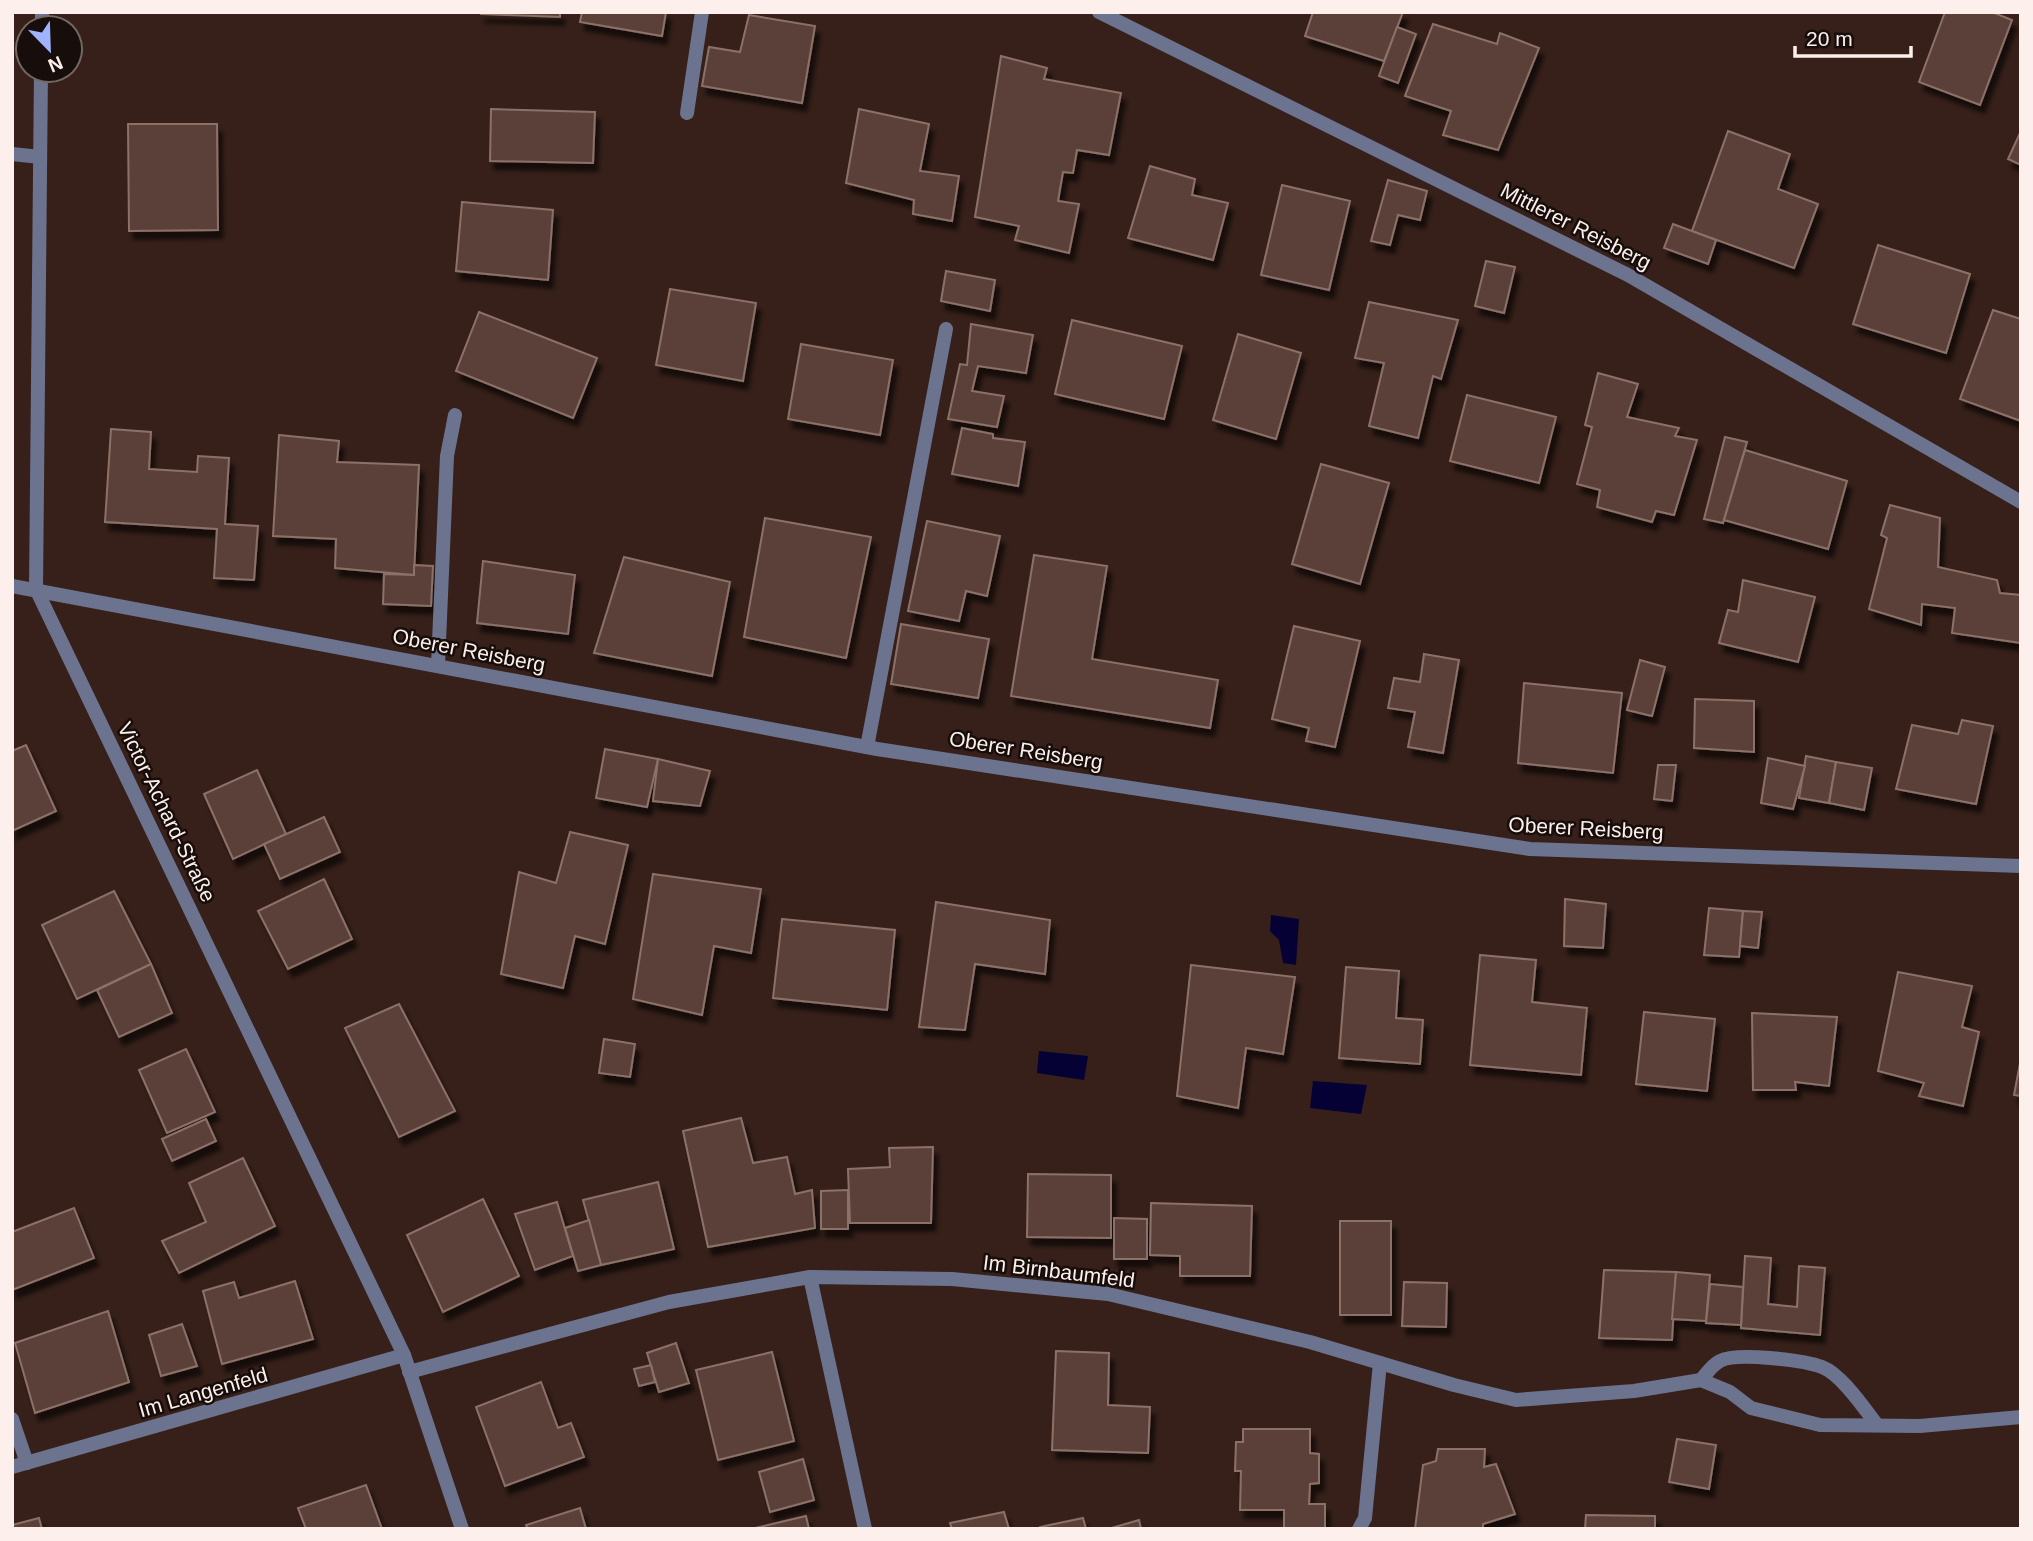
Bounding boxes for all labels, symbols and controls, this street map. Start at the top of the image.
north arrow [14,14,84,84]
scale bar [1795,14,1910,58]
text: 20 m [1806,27,1853,50]
text: N [45,52,66,77]
street label: Mittlerer Reisberg [1497,178,1655,274]
street label: Oberer Reisberg [391,624,547,676]
street label: Victor-Achard-Straße [114,718,220,906]
street label: Oberer Reisberg [948,726,1104,774]
street label: Oberer Reisberg [1508,812,1664,844]
street label: Im Birnbaumfeld [982,1250,1136,1292]
street label: Im Langenfeld [136,1363,270,1421]

